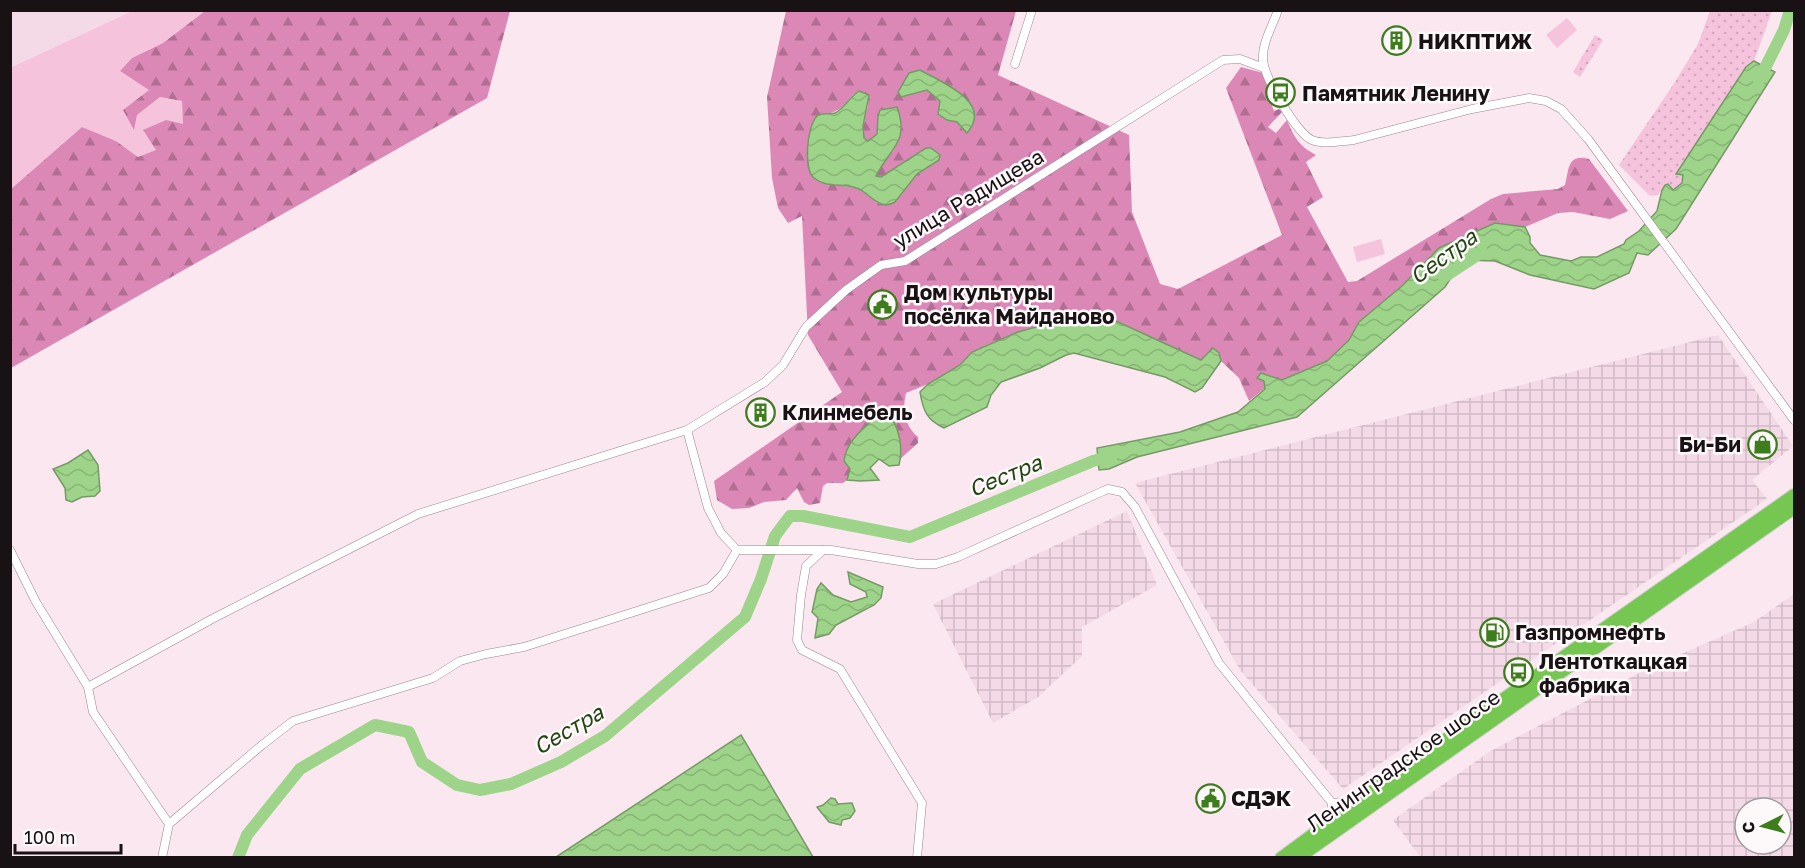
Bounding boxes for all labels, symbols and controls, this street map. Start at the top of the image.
building icon: НИКПТИЖ [1381,25,1413,57]
place label: НИКПТИЖ [1418,28,1533,54]
bus stop icon: Памятник Ленину [1265,77,1297,109]
place label: Памятник Ленину [1302,80,1490,106]
street label: улица Радищева [888,143,1048,253]
water label: Сестра [1404,222,1483,289]
place label: Дом культуры посёлка Майданово [904,279,1115,329]
public building icon: Дом культуры посёлка Майданово [867,288,899,320]
building icon: Клинмебель [745,396,777,428]
place label: Клинмебель [782,399,913,425]
shop icon: Би-Би [1746,428,1778,460]
place label: Би-Би [1679,431,1741,457]
water label: Сестра [964,448,1047,502]
fuel station icon: Газпромнефть [1478,616,1510,648]
place label: Газпромнефть [1515,619,1666,645]
place label: Лентоткацкая фабрика [1539,648,1687,698]
bus stop icon: Лентоткацкая фабрика [1502,657,1534,689]
street label: Ленинградское шоссе [1301,683,1505,837]
water label: Сестра [528,697,609,760]
public building icon: СДЭК [1194,782,1226,814]
place label: СДЭК [1231,785,1292,811]
north arrow [1733,796,1793,856]
scale bar [15,817,122,855]
text: С [1738,821,1759,834]
text: 100 m [24,826,75,848]

